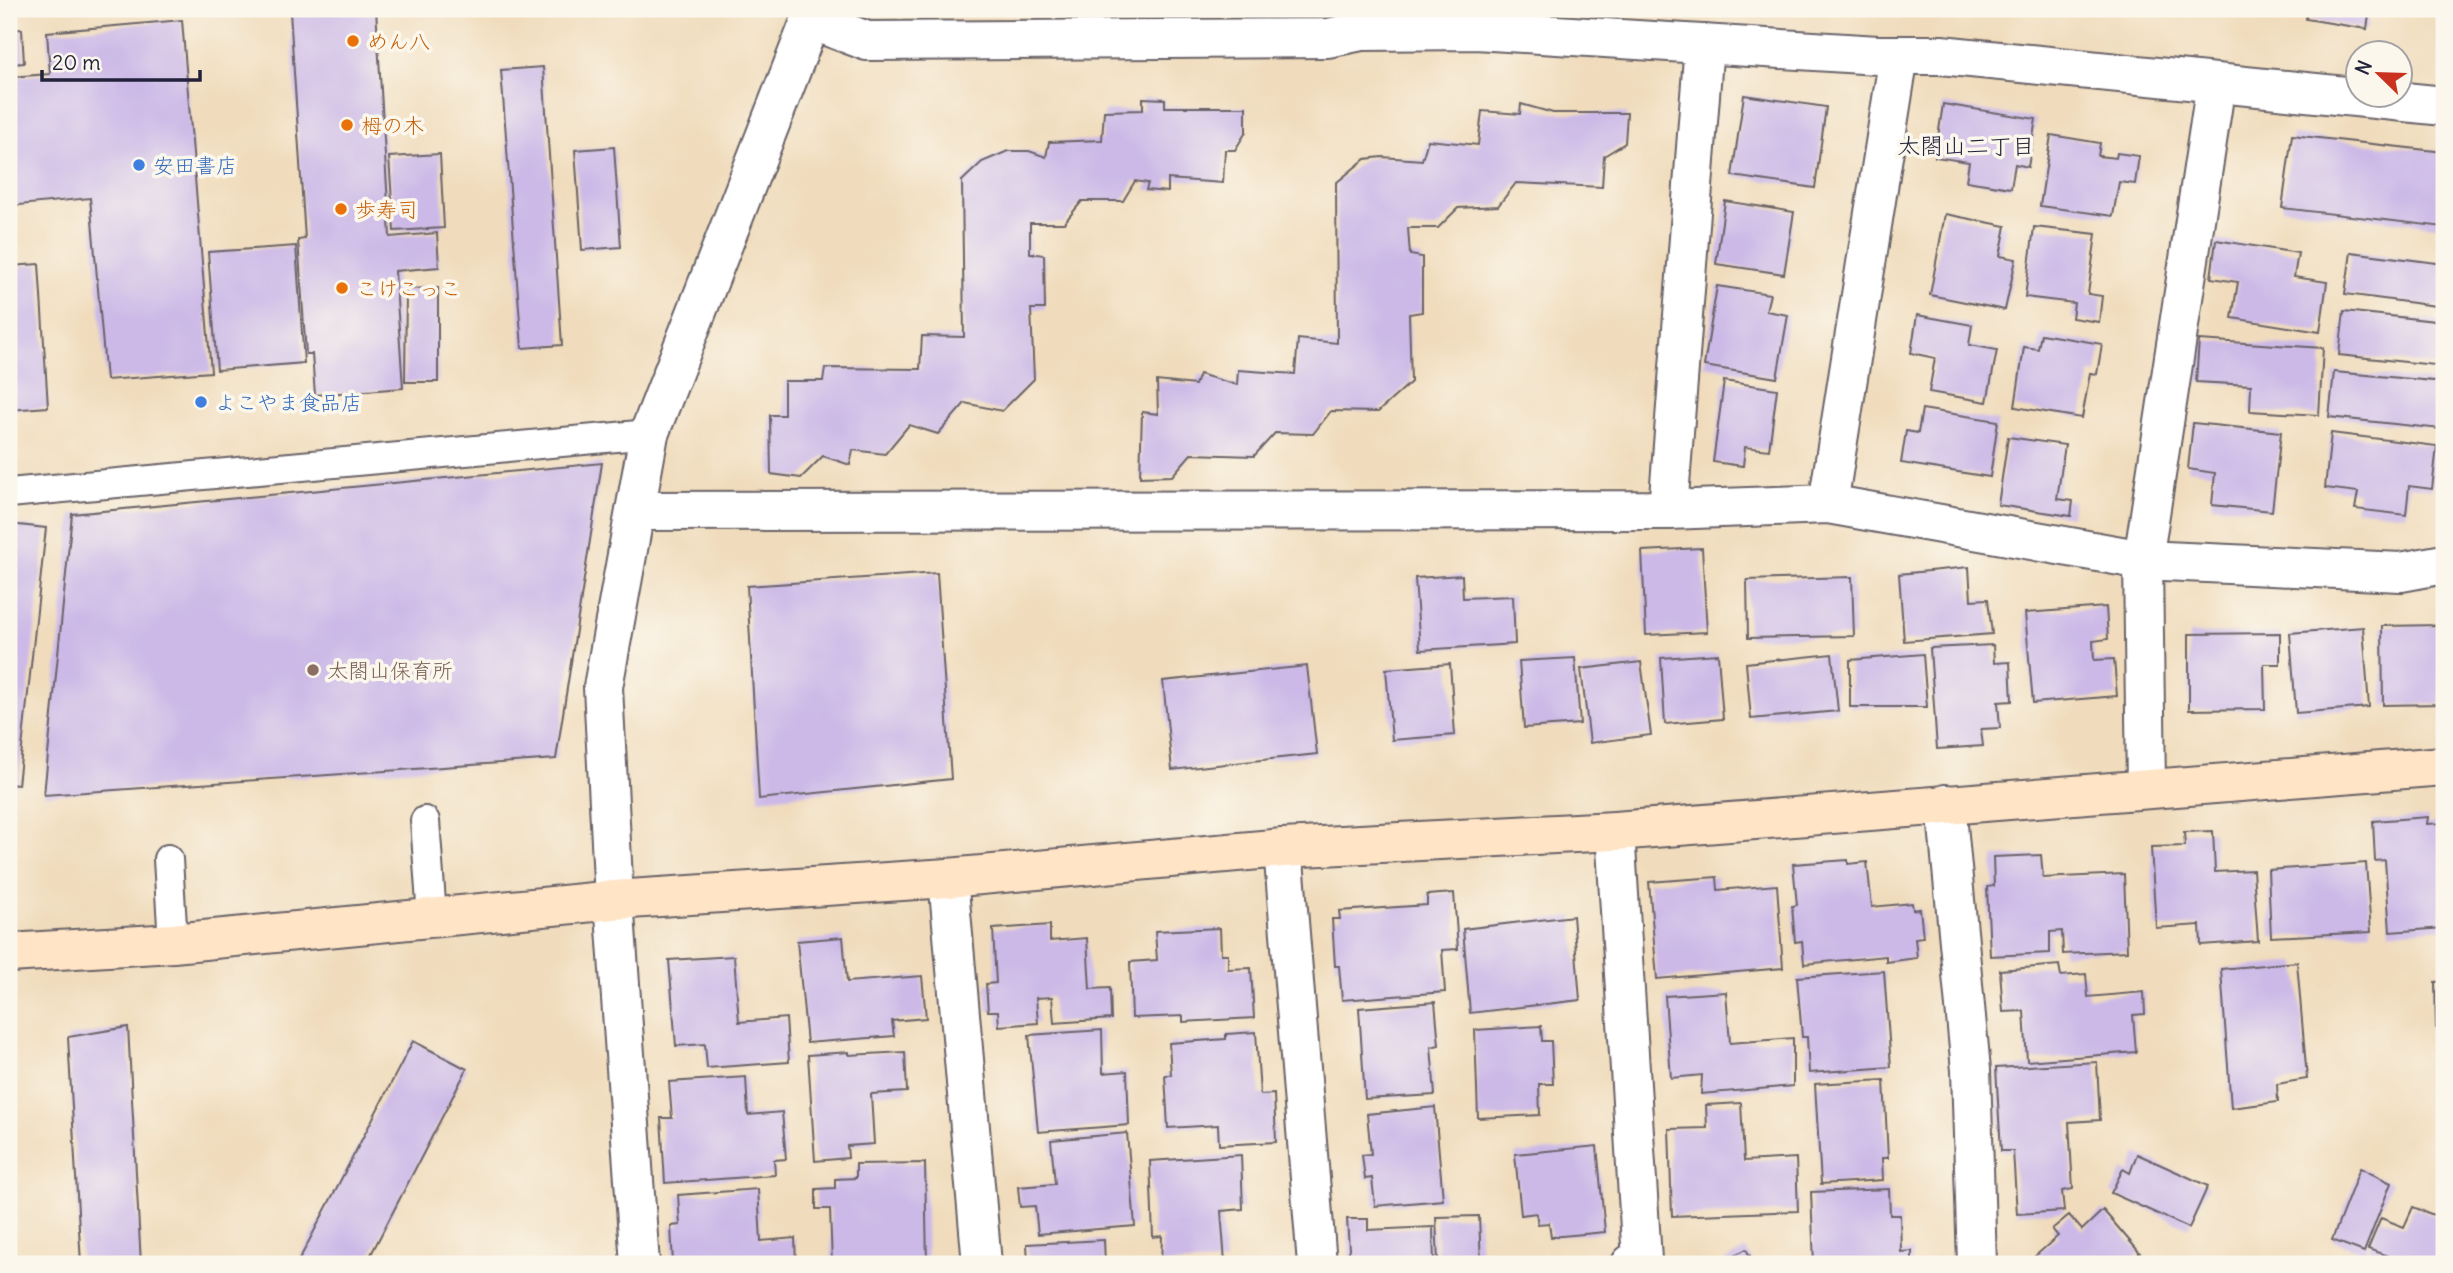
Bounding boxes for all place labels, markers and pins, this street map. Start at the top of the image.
place label: めん八 [367,28,430,55]
marker: めん八 [345,33,361,49]
place label: 栂の木 [361,112,424,139]
marker: 栂の木 [339,117,355,133]
place label: 安田書店 [153,152,237,179]
marker: 安田書店 [131,157,147,173]
place label: 歩寿司 [355,196,418,223]
marker: 歩寿司 [333,201,349,217]
place label: こけこっこ [356,275,461,302]
marker: こけこっこ [334,280,350,296]
place label: よこやま食品店 [215,389,362,416]
marker: よこやま食品店 [193,394,209,410]
place label: 太閤山保育所 [327,657,453,684]
marker: 太閤山保育所 [305,662,321,678]

